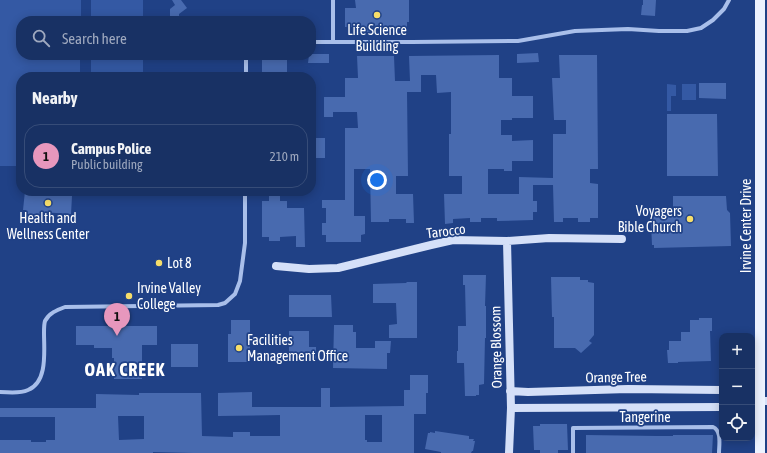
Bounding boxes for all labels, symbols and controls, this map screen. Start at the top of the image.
marker: Life Science Building [372,10,382,20]
search box [16,16,316,60]
place label: Life Science Building [347,22,407,54]
icon: search [30,27,52,49]
text: Search here [62,30,127,47]
text: Nearby [32,88,78,108]
text: Campus Police [71,140,151,157]
text: 1 [43,149,49,164]
text: 210 m [270,149,299,164]
text: Public building [71,157,143,172]
your location [367,170,387,190]
street label: Irvine Center Drive [738,179,754,273]
marker: Health and Wellness Center [43,198,53,208]
place label: Voyagers Bible Church [618,203,682,235]
place label: Health and Wellness Center [7,210,90,242]
marker: Voyagers Bible Church [685,214,695,224]
street label: Tarocco [426,221,466,241]
place label: Lot 8 [167,255,192,271]
marker: Lot 8 [154,258,164,268]
place label: Irvine Valley College [137,280,201,312]
marker: Irvine Valley College [124,291,134,301]
pin: 1 [104,303,130,336]
street label: Orange Blossom [487,306,505,388]
place label: Facilities Management Office [247,332,348,364]
map controls [719,333,755,441]
button: + [719,333,755,369]
marker: Facilities Management Office [234,343,244,353]
district label: OAK CREEK [85,359,165,380]
street label: Orange Tree [585,368,647,386]
button: − [719,369,755,405]
button: locate [719,405,755,441]
street label: Tangerine [619,409,671,425]

